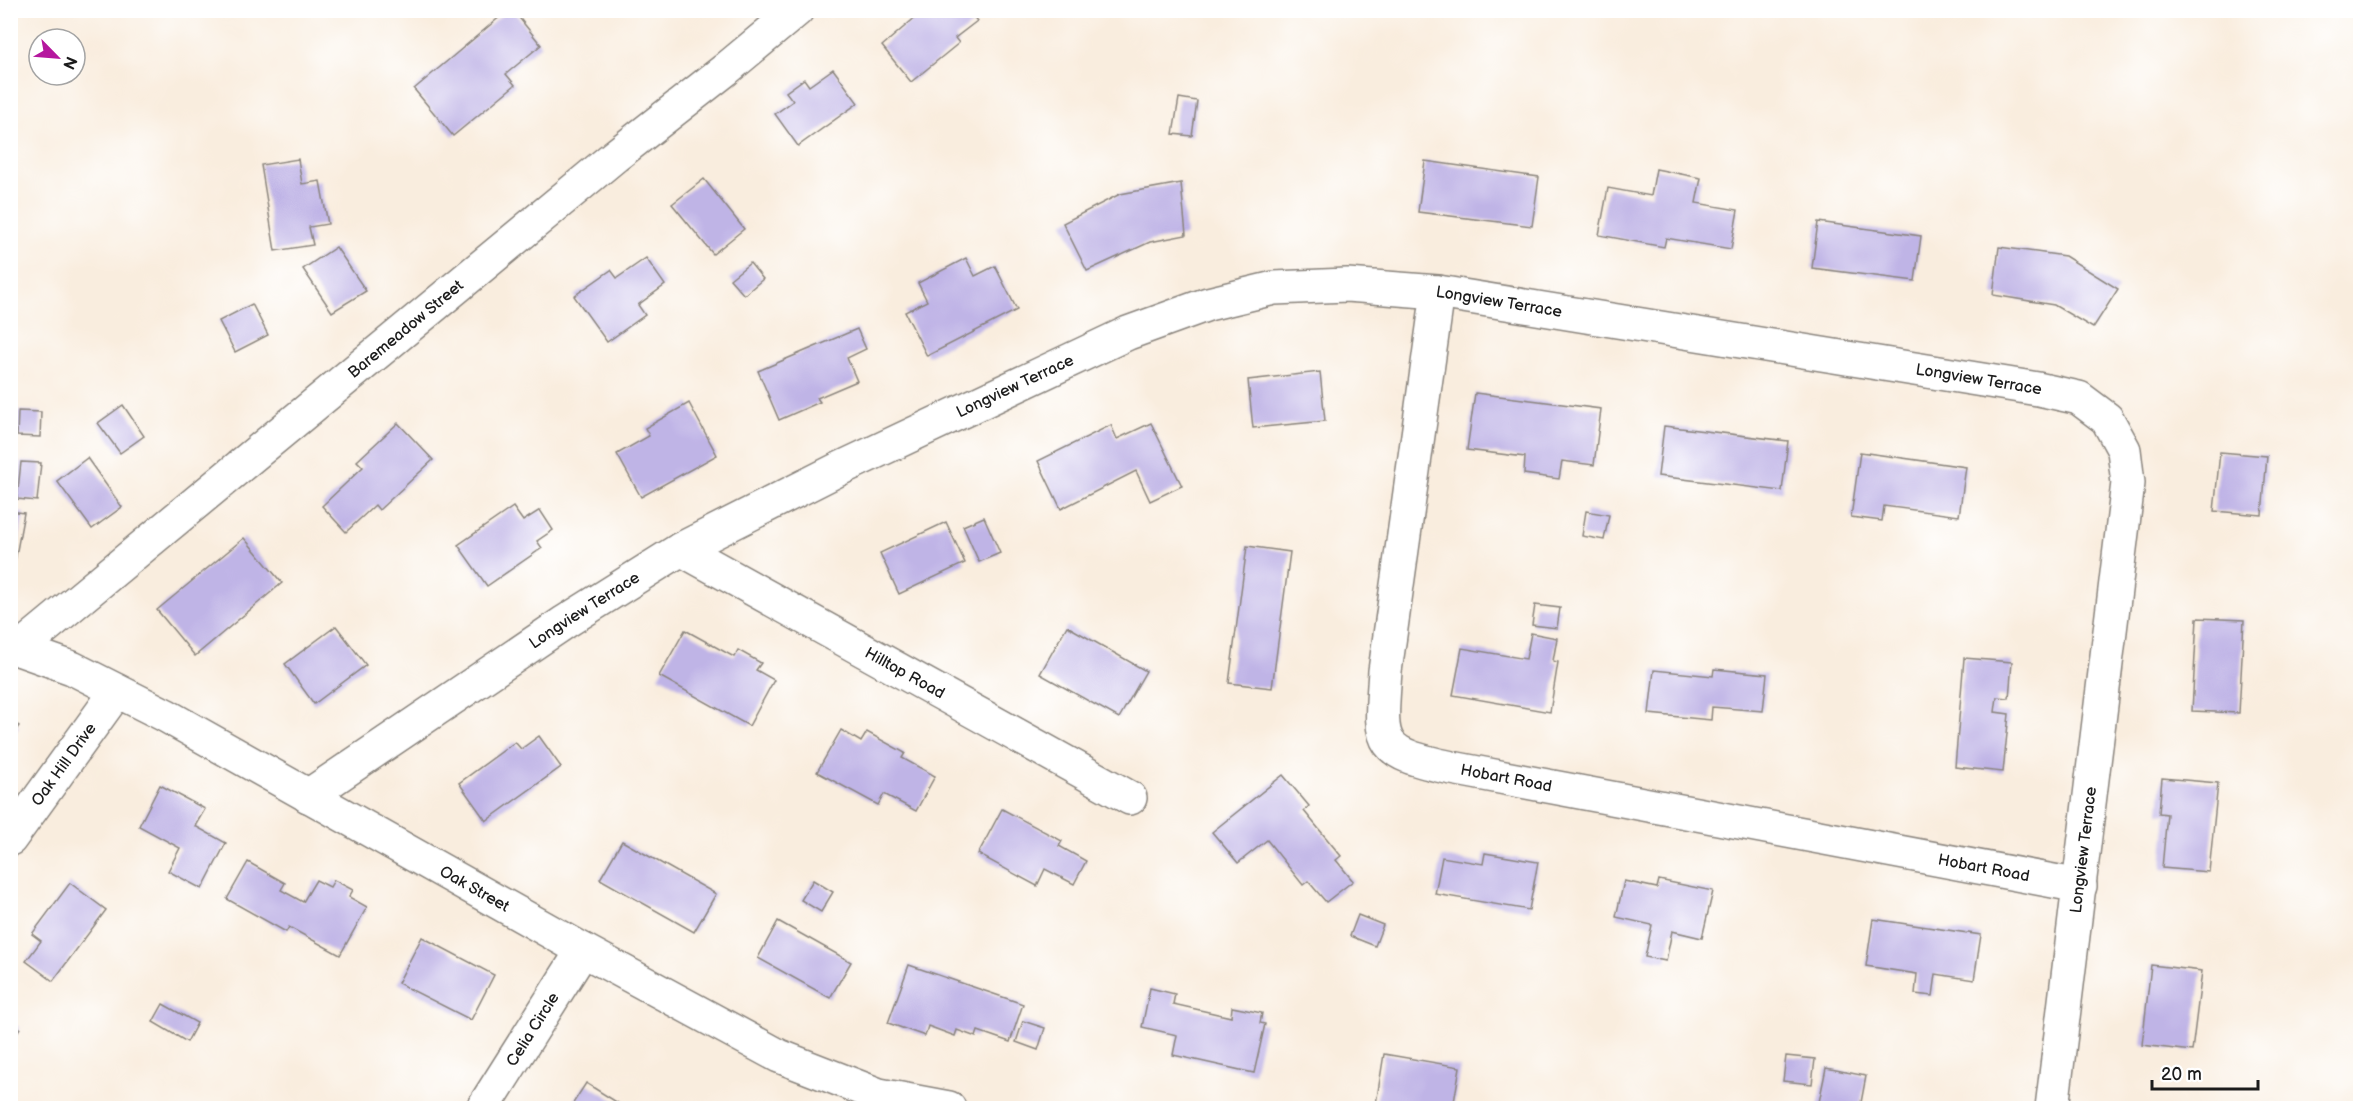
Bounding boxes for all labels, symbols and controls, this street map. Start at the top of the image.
north arrow [27,27,87,87]
text: N [58,53,80,72]
street label: Baremeadow Street [344,276,467,382]
street label: Longview Terrace [1435,282,1564,321]
street label: Longview Terrace [953,350,1077,422]
street label: Longview Terrace [1914,360,2044,399]
street label: Longview Terrace [526,568,644,653]
street label: Hilltop Road [862,643,948,703]
street label: Oak Hill Drive [28,719,101,810]
street label: Hobart Road [1459,760,1554,796]
street label: Longview Terrace [2067,785,2101,914]
street label: Hobart Road [1936,850,2031,886]
street label: Oak Street [436,862,513,916]
street label: Celia Circle [502,989,563,1070]
scale bar [2152,1053,2258,1091]
text: 20 m [2161,1064,2202,1085]

